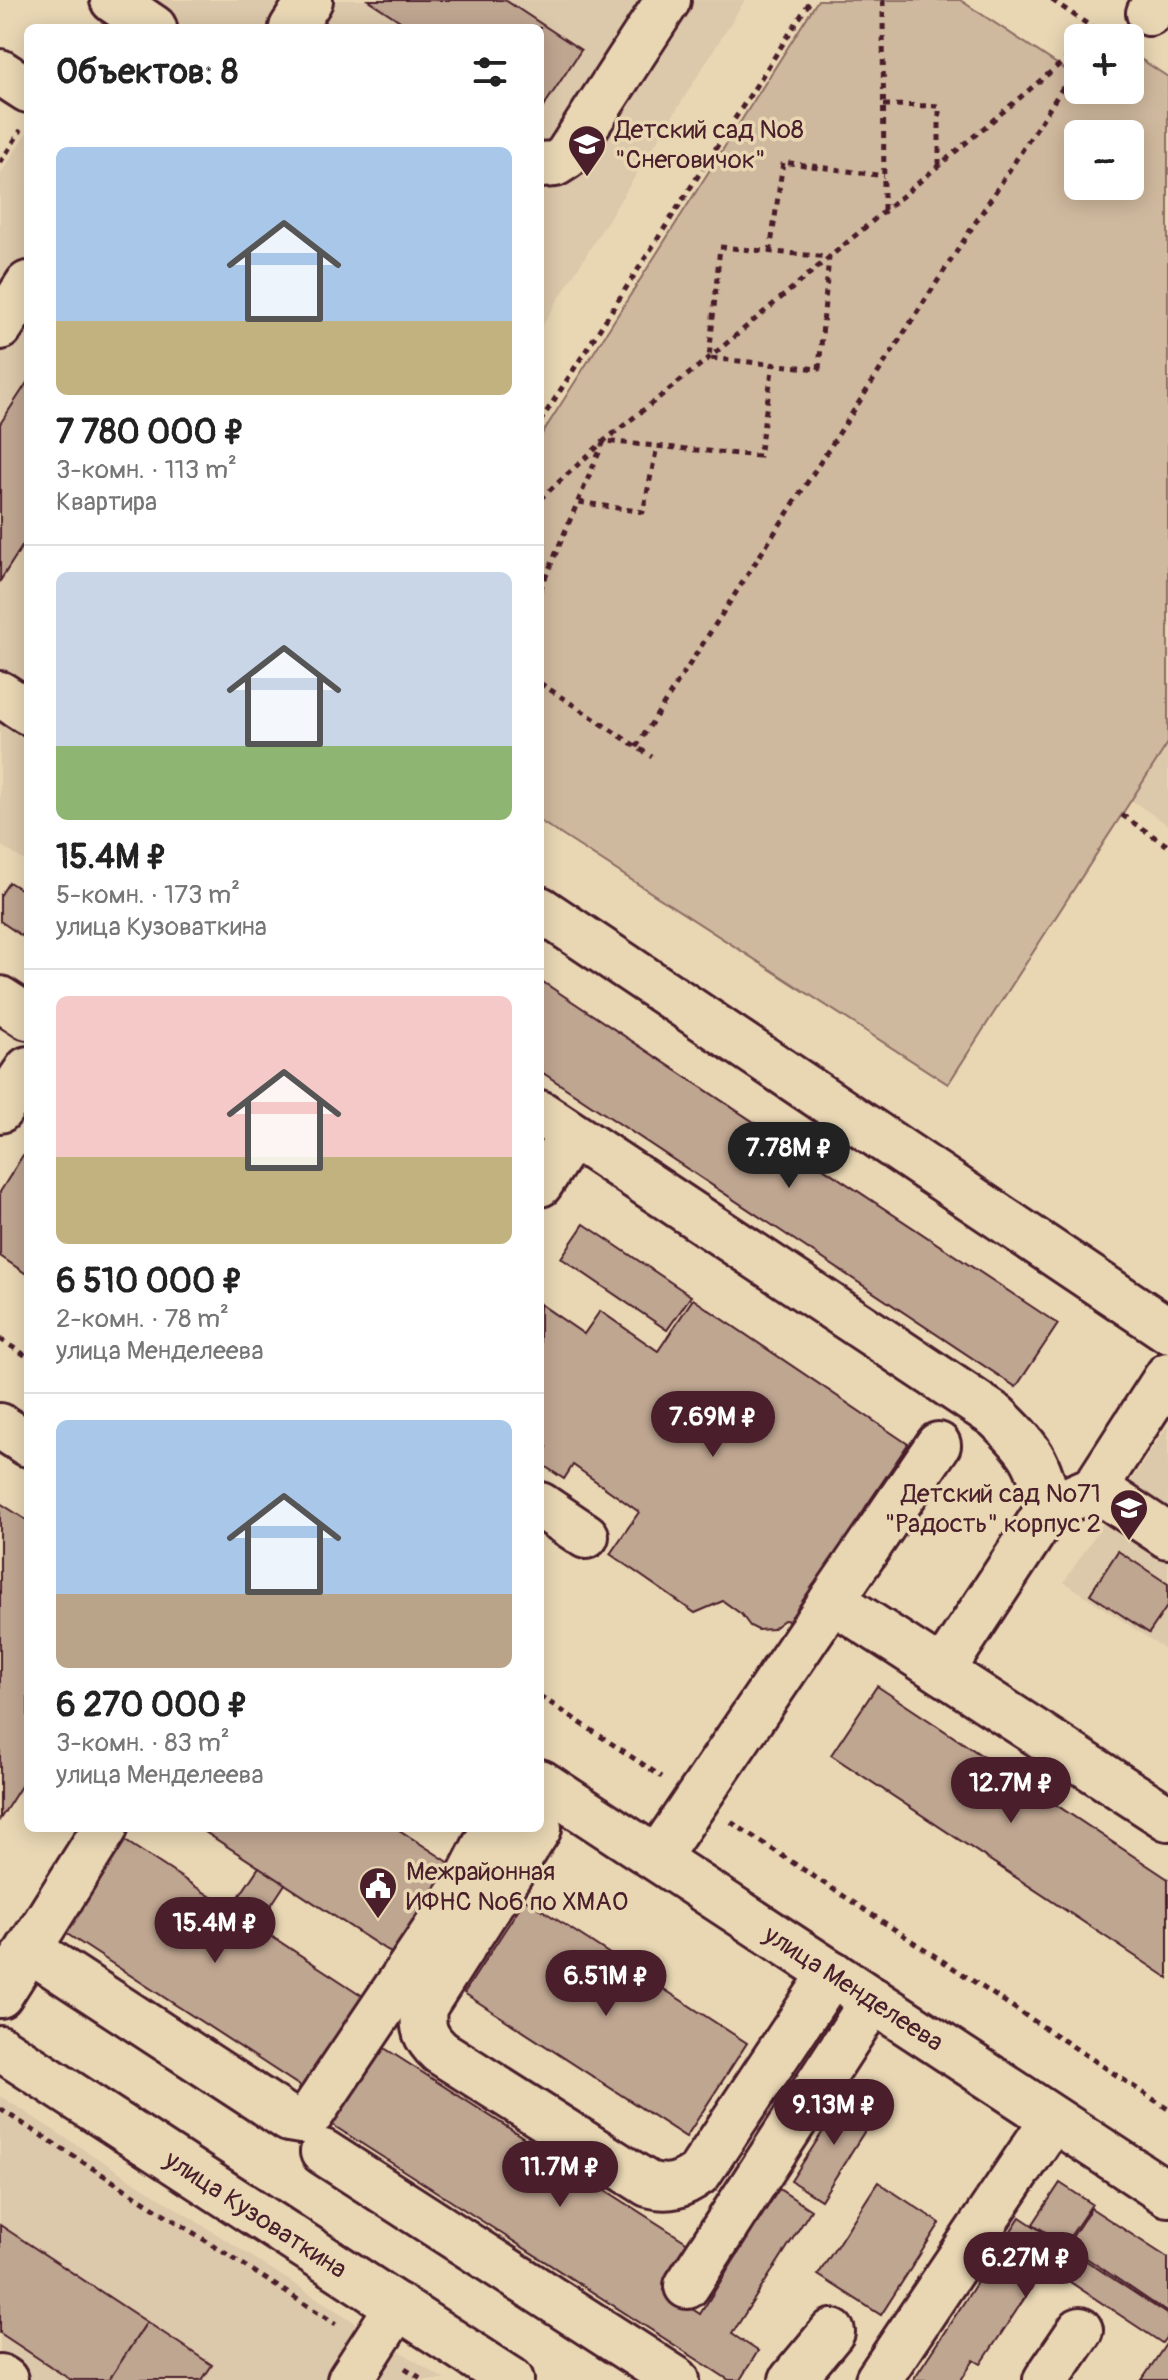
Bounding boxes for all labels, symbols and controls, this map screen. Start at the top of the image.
map controls [1064,24,1144,200]
button: + [1064,24,1144,104]
icon: filters [468,50,512,94]
text: Объектов: 8 [56,51,238,94]
place label: Детский сад №8 "Снеговичок" [614,114,804,176]
button: − [1064,120,1144,200]
school or university icon: Детский сад №8 "Снеговичок" [566,123,608,178]
icon: home [212,199,356,343]
text: 7 780 000 ₽ [56,411,245,454]
text: 3-комн. · 113 m² [56,454,237,486]
text: Квартира [56,486,157,518]
icon: home [212,624,356,768]
text: 15.4M ₽ [56,836,167,879]
text: 5-комн. · 173 m² [56,879,240,911]
text: улица Кузоваткина [56,911,267,943]
icon: home [212,1048,356,1192]
pin: 7.78M ₽ [715,1122,863,1190]
text: 7.78M ₽ [746,1132,832,1164]
text: 6 510 000 ₽ [56,1260,243,1303]
text: 2-комн. · 78 m² [56,1303,229,1335]
text: улица Менделеева [56,1335,264,1367]
pin: 7.69M ₽ [639,1391,787,1459]
text: 7.69M ₽ [669,1401,757,1433]
icon: home [212,1472,356,1616]
place label: Детский сад №71 "Радость" корпус 2 [885,1478,1101,1540]
school or university icon: Детский сад №71 "Радость" корпус 2 [1108,1487,1150,1542]
text: 6 270 000 ₽ [56,1684,248,1727]
text: 3-комн. · 83 m² [56,1727,230,1759]
pin: 12.7M ₽ [937,1757,1085,1825]
text: улица Менделеева [56,1759,264,1791]
text: 12.7M ₽ [969,1767,1053,1799]
place label: Межрайонная ИФНС №6 по ХМАО [406,1856,628,1918]
public building icon: Межрайонная ИФНС №6 по ХМАО [357,1865,399,1920]
pin: 15.4M ₽ [141,1897,289,1965]
text: 15.4M ₽ [173,1907,258,1939]
street label: улица Менделеева [757,1918,949,2059]
pin: 6.51M ₽ [532,1950,680,2018]
text: 6.51M ₽ [563,1960,649,1992]
pin: 9.13M ₽ [760,2079,908,2147]
text: 9.13M ₽ [792,2089,876,2121]
pin: 11.7M ₽ [486,2141,634,2209]
street label: улица Кузоваткина [157,2143,353,2286]
text: 11.7M ₽ [520,2151,600,2183]
pin: 6.27M ₽ [952,2232,1100,2300]
text: 6.27M ₽ [981,2242,1071,2274]

